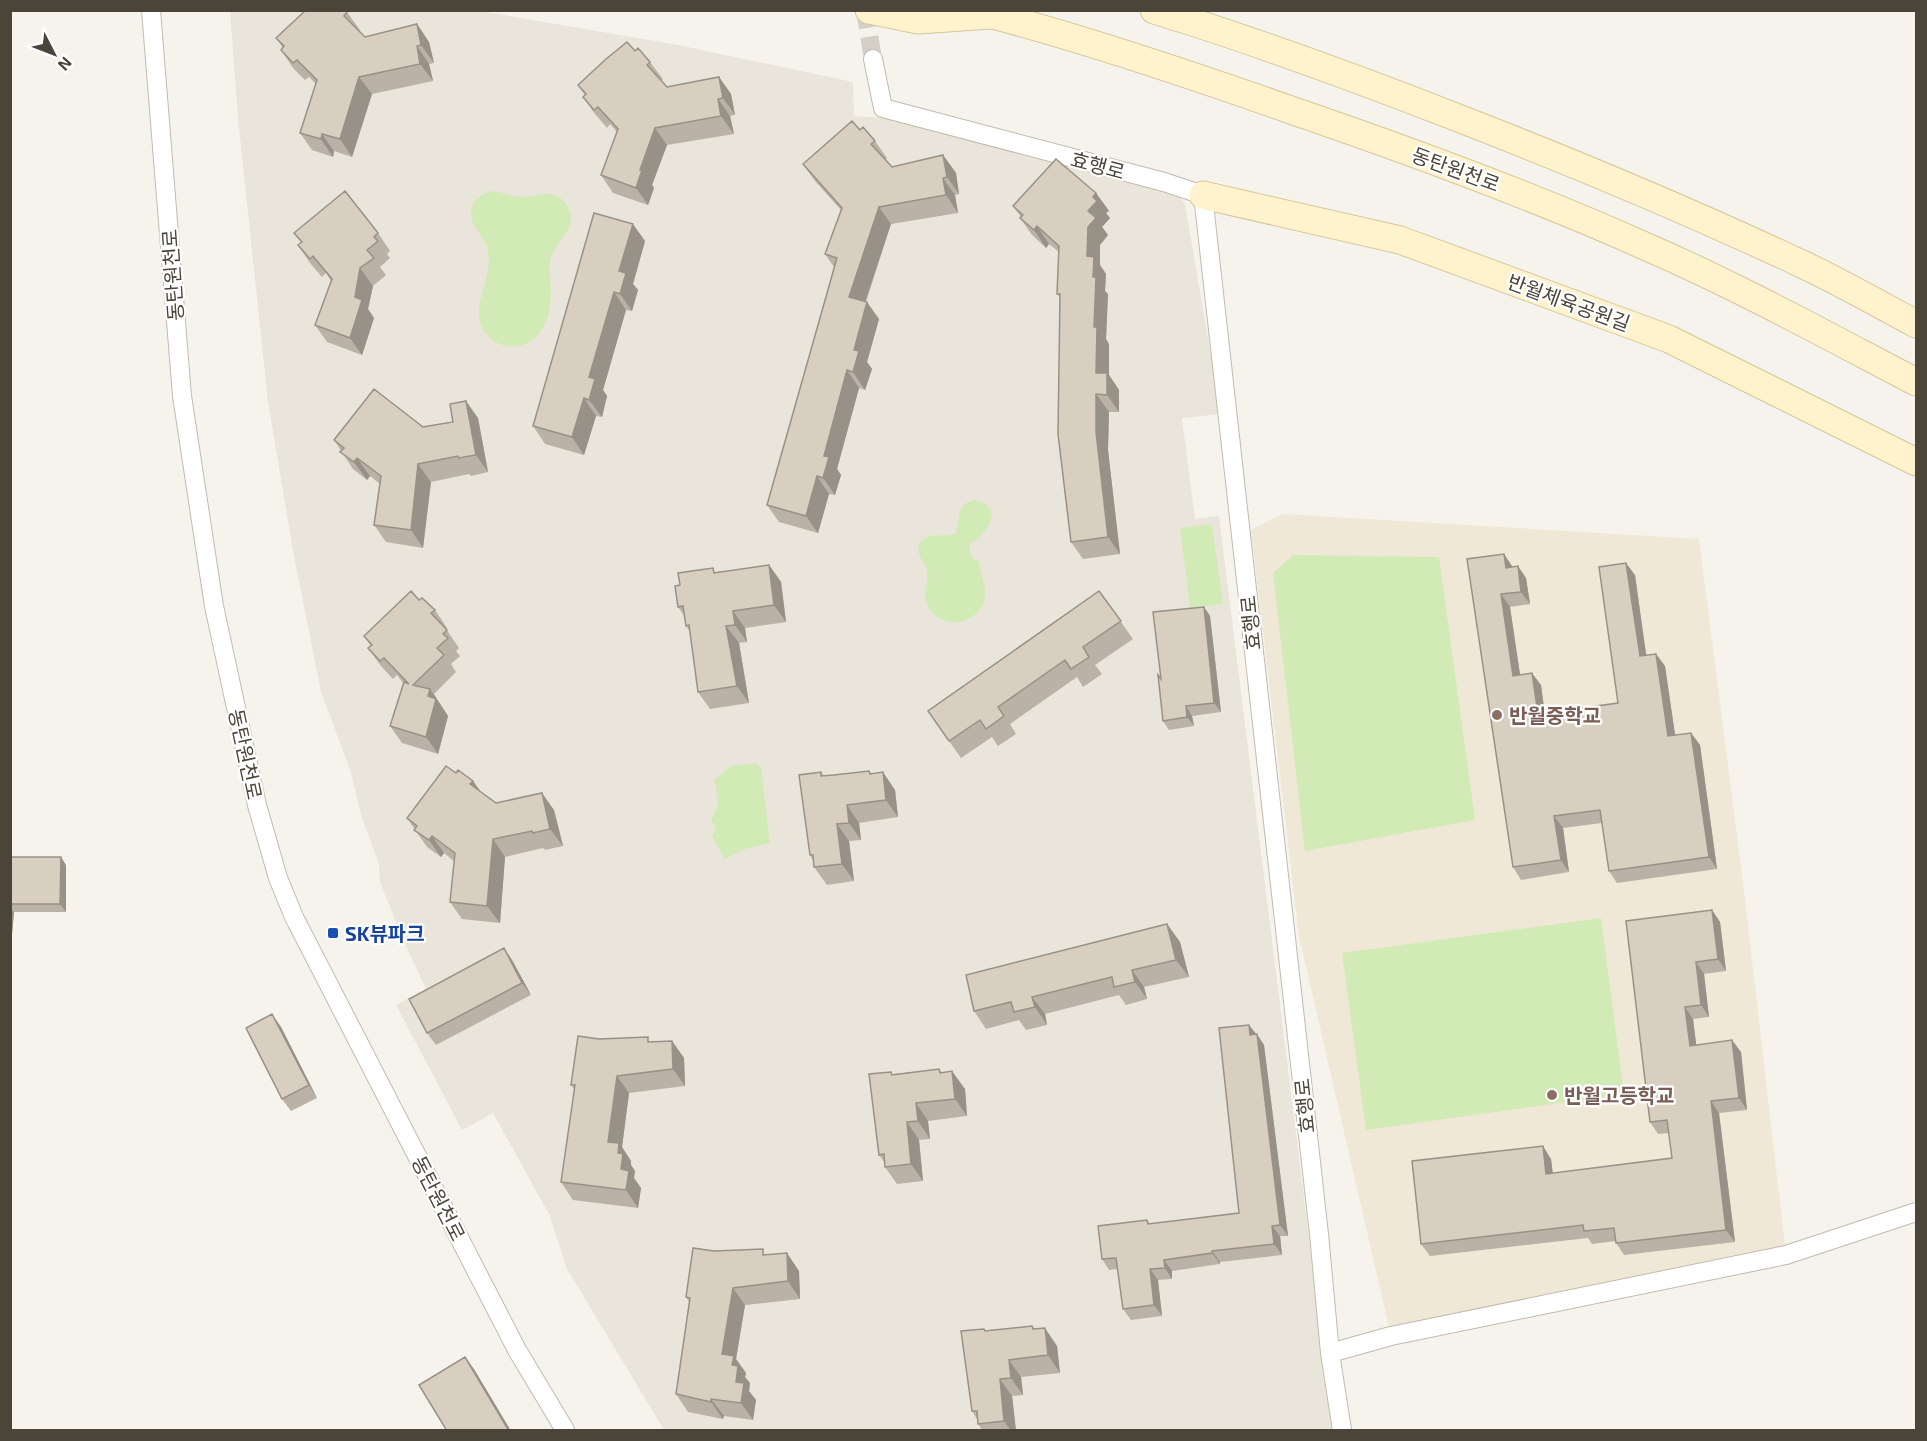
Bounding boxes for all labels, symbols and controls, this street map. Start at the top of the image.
north arrow [24,24,84,84]
text: N [55,54,76,75]
street label: 동탄원천로 [1409,142,1503,196]
street label: 효행로 [1068,146,1128,184]
street label: 동탄원천로 [157,228,187,322]
street label: 반월체육공원길 [1504,269,1634,335]
street label: 효행로 [1235,594,1265,652]
place label: 반월중학교 [1509,703,1601,727]
street label: 동탄원천로 [225,707,267,801]
marker: 반월중학교 [1490,708,1504,722]
place label: SK뷰파크 [345,921,425,945]
marker: SK뷰파크 [326,926,340,940]
street label: 효행로 [1289,1077,1319,1135]
place label: 반월고등학교 [1564,1083,1674,1107]
marker: 반월고등학교 [1545,1088,1559,1102]
street label: 동탄원천로 [407,1152,471,1244]

